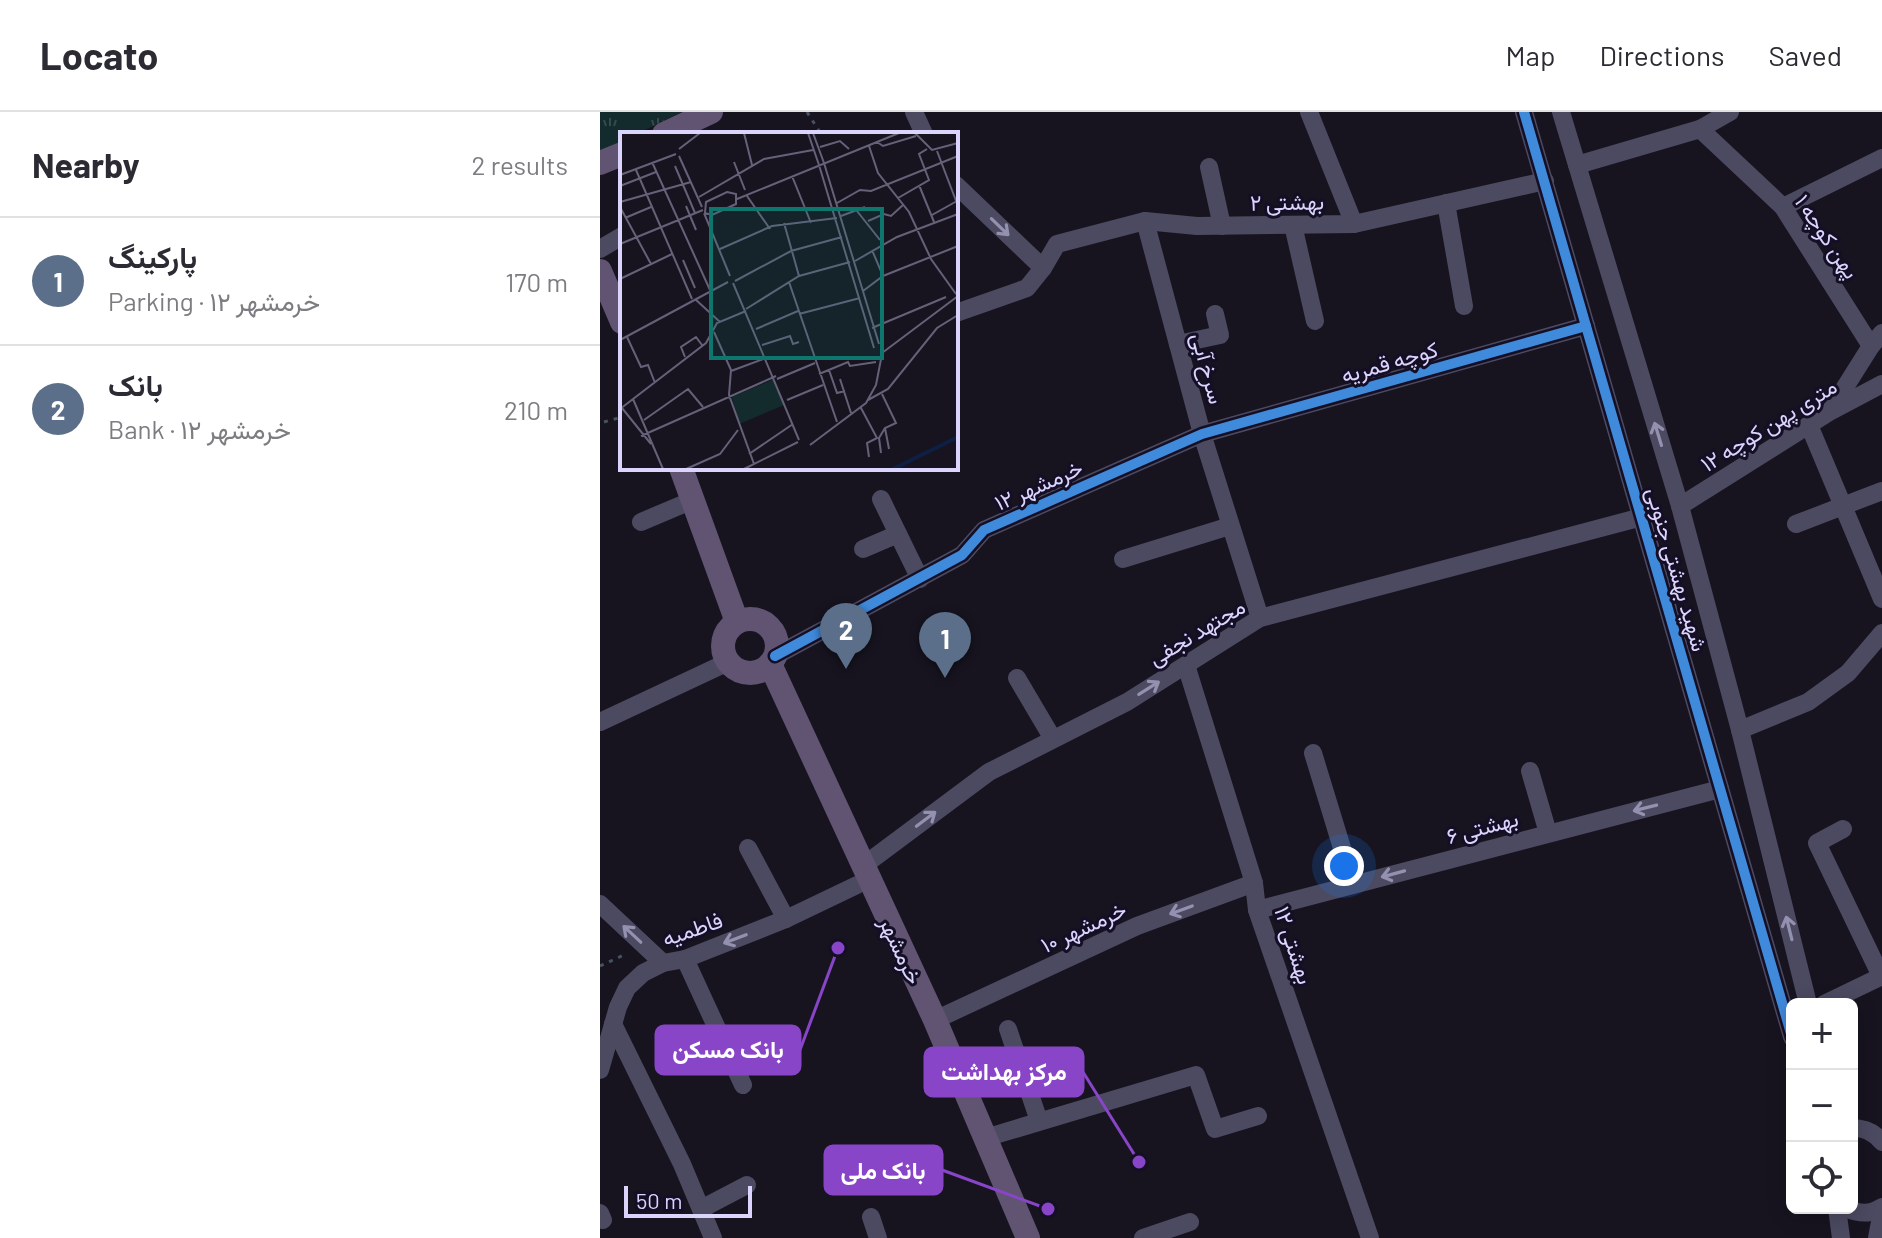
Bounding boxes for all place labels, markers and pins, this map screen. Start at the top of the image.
pin: 2 [820,603,872,669]
pin: 1 [919,612,971,678]
callout: بانک مسکن [656,1026,800,1074]
callout: مرکز بهداشت [925,1048,1083,1096]
callout: بانک ملی [825,1146,942,1194]

